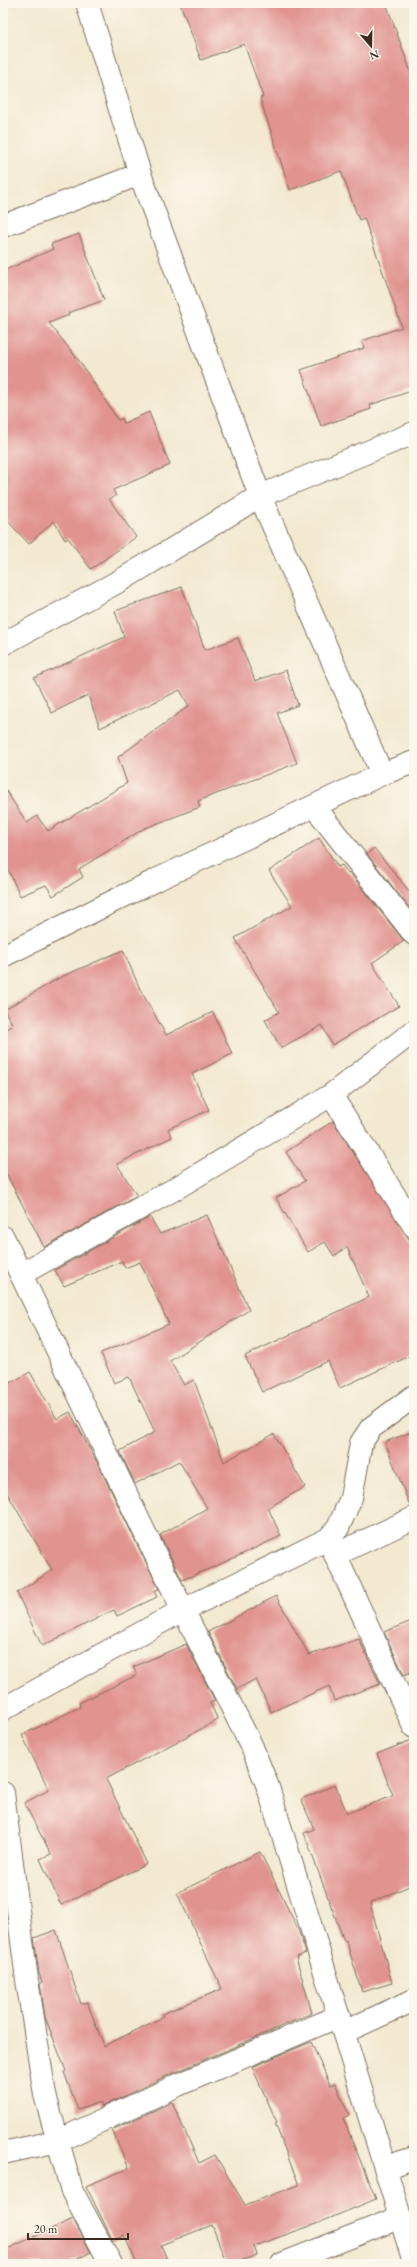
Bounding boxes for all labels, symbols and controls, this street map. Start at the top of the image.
north arrow [351,26,391,66]
text: N [368,47,381,64]
scale bar [28,2215,128,2241]
text: 20 m [34,2221,58,2237]

